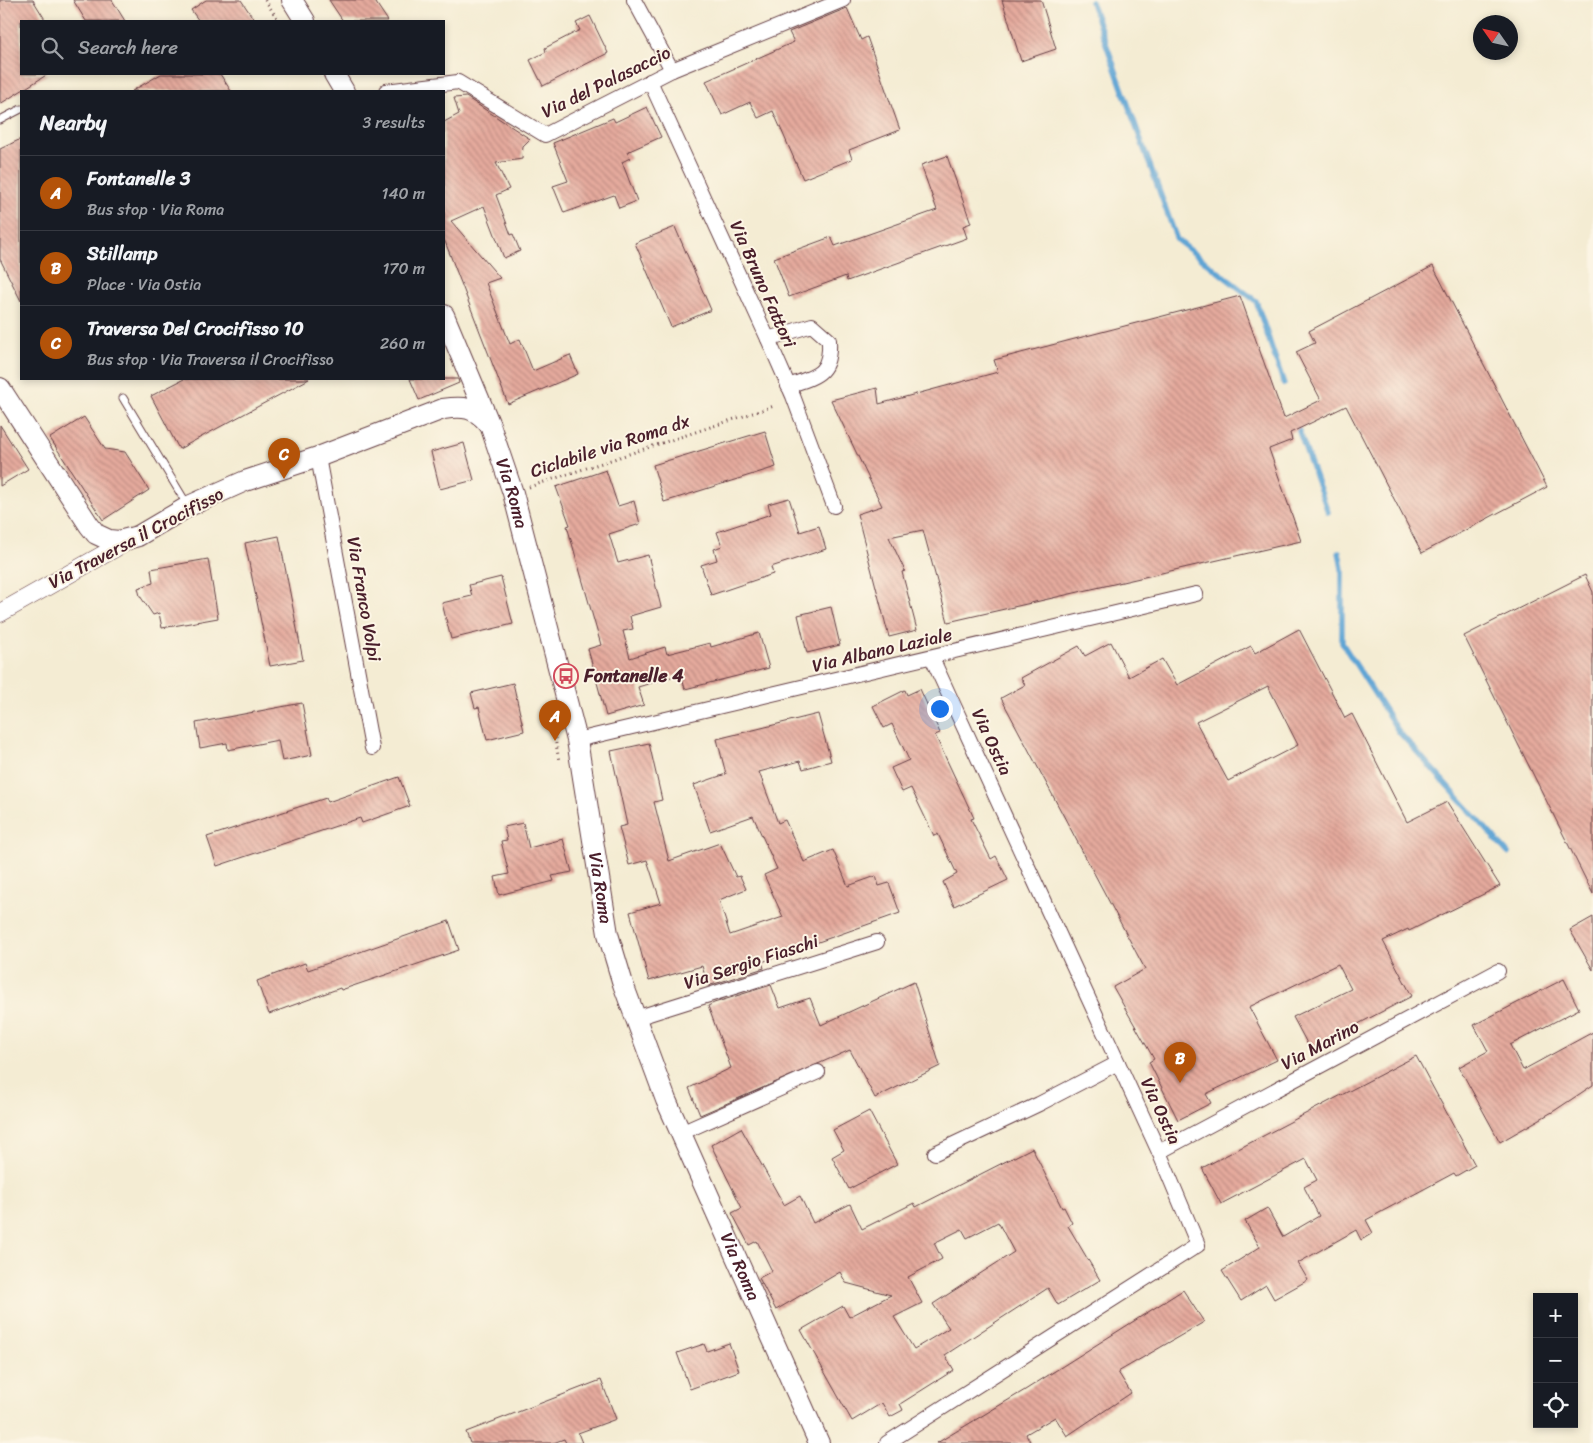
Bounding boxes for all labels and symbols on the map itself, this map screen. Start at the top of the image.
north arrow [1473,15,1518,60]
street label: Via del Palasaccio [536,37,676,127]
street label: Via Bruno Fattori [721,215,806,354]
street label: Ciclabile via Roma dx [526,405,695,487]
pin: C [268,438,300,479]
street label: Via Roma [486,454,538,532]
street label: Via Traversa il Crocifisso [42,478,230,598]
street label: Via Franco Volpi [337,534,391,665]
street label: Via Albano Laziale [809,618,955,682]
place label: Fontanelle 4 [583,660,684,692]
bus stop icon: Fontanelle 4 [553,663,579,689]
your location [927,696,953,722]
pin: A [539,700,571,741]
street label: Via Ostia [962,703,1022,781]
street label: Via Roma [579,850,622,926]
street label: Via Sergio Fiaschi [679,925,824,999]
street label: Via Marino [1275,1011,1365,1079]
pin: B [1164,1042,1196,1083]
street label: Via Ostia [1131,1072,1191,1150]
street label: Via Roma [711,1227,770,1306]

